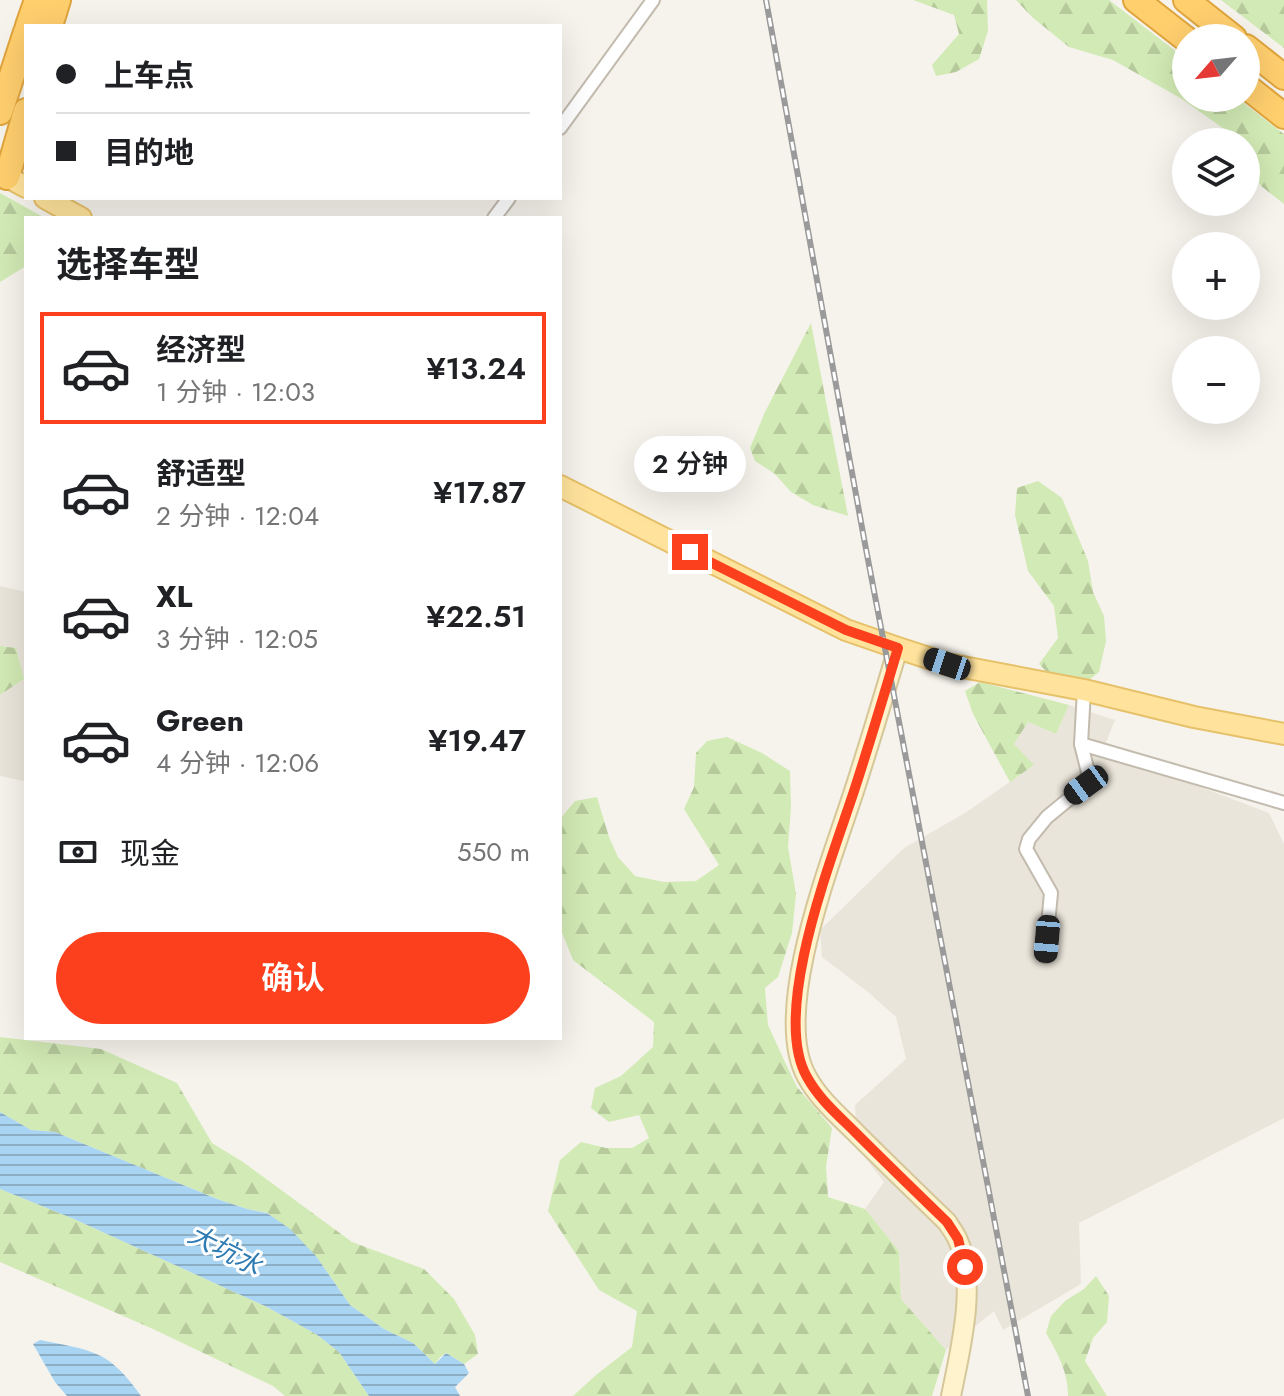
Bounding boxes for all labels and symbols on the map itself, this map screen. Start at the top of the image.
north arrow [1172,24,1260,112]
callout: 2 分钟 [634,436,746,492]
route end [672,534,708,570]
car [920,645,974,683]
car [1060,761,1112,809]
car [1033,914,1061,964]
water label: 大坑水 [182,1215,269,1285]
route start [947,1249,983,1285]

